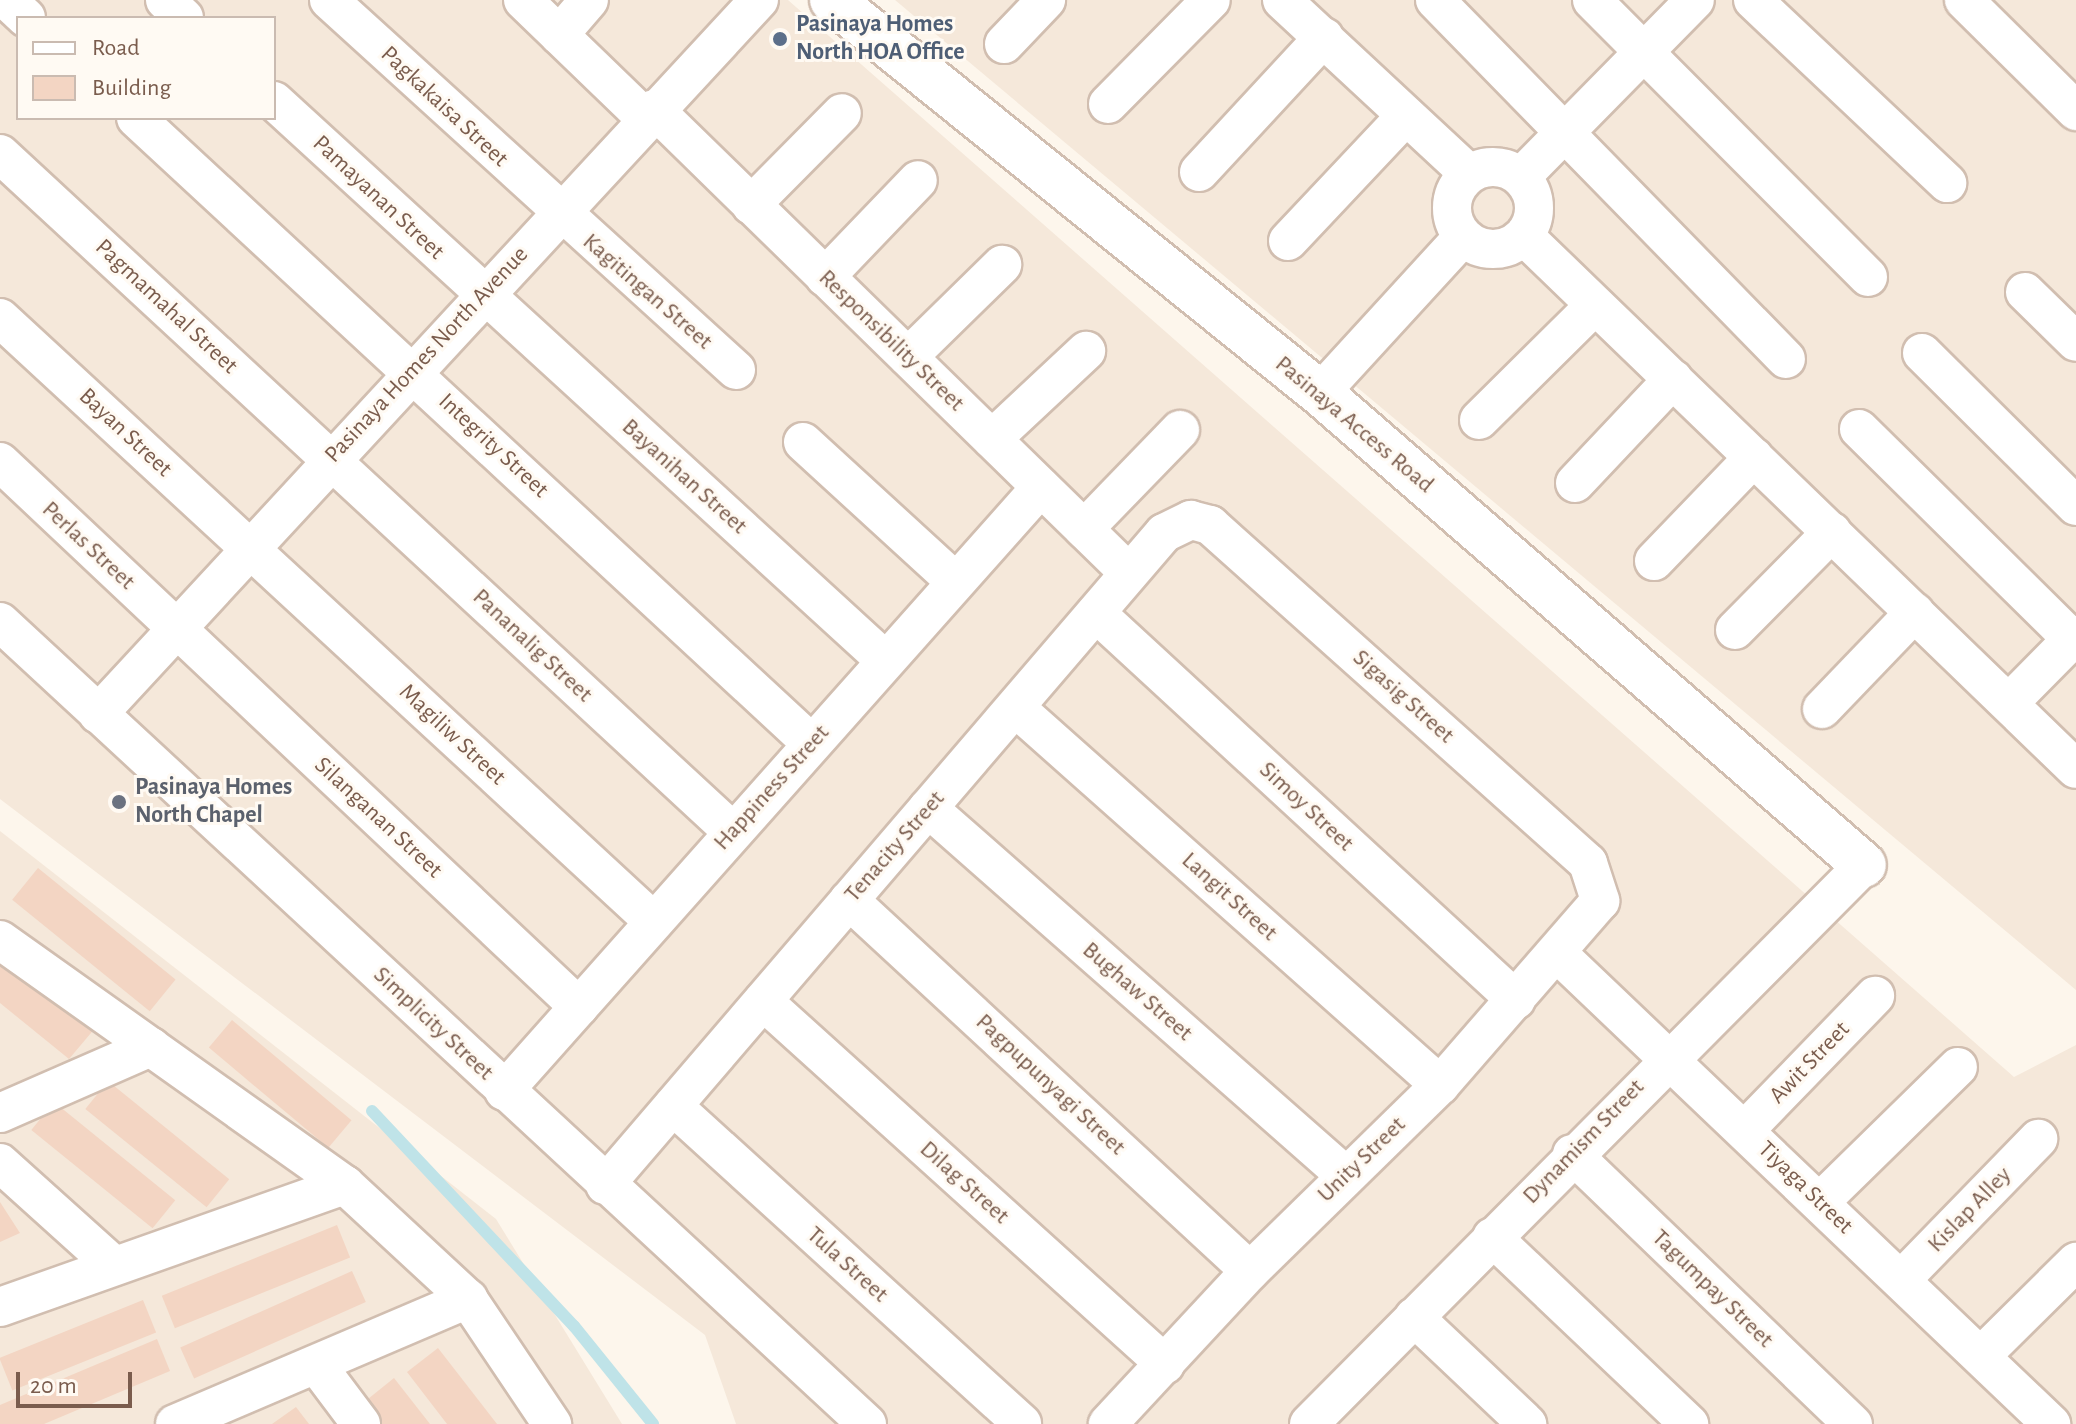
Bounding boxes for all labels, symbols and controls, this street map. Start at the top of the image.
place label: Pasinaya Homes North HOA Office [796,11,965,67]
legend [16,16,276,120]
marker: Pasinaya Homes North HOA Office [771,30,789,48]
text: Road [92,36,140,60]
street label: Pagkakaisa Street [374,41,514,173]
text: Building [92,76,171,100]
street label: Pamayanan Street [306,130,450,266]
street label: Kagitingan Street [576,228,718,356]
street label: Pagmamahal Street [89,233,243,381]
street label: Pasinaya Homes North Avenue [319,241,535,469]
street label: Responsibility Street [812,264,970,418]
street label: Pasinaya Access Road [1269,350,1439,500]
street label: Bayan Street [72,382,178,484]
street label: Integrity Street [432,388,554,504]
street label: Bayanihan Street [615,413,753,541]
street label: Perlas Street [36,496,140,596]
street label: Pananalig Street [466,583,598,709]
street label: Sigasig Street [1346,644,1460,750]
street label: Magiliw Street [393,678,511,792]
street label: Happiness Street [708,719,836,857]
street label: Silanganan Street [308,751,448,885]
street label: Simoy Street [1253,756,1359,858]
place label: Pasinaya Homes North Chapel [135,774,292,830]
street label: Tenacity Street [839,785,951,909]
marker: Pasinaya Homes North Chapel [110,793,128,811]
street label: Langit Street [1175,847,1283,947]
street label: Bughaw Street [1076,936,1198,1048]
street label: Simplicity Street [367,961,499,1087]
street label: Pagpupunyagi Street [969,1008,1131,1162]
street label: Awit Street [1764,1016,1856,1110]
street label: Dynamism Street [1517,1074,1651,1210]
street label: Unity Street [1312,1111,1412,1209]
street label: Dilag Street [913,1135,1015,1231]
street label: Tiyaga Street [1751,1135,1859,1241]
street label: Kislap Alley [1922,1161,2018,1259]
street label: Tula Street [800,1221,894,1309]
street label: Tagumpay Street [1645,1224,1779,1354]
scale bar [20,1356,136,1406]
text: 20 m [30,1374,77,1398]

